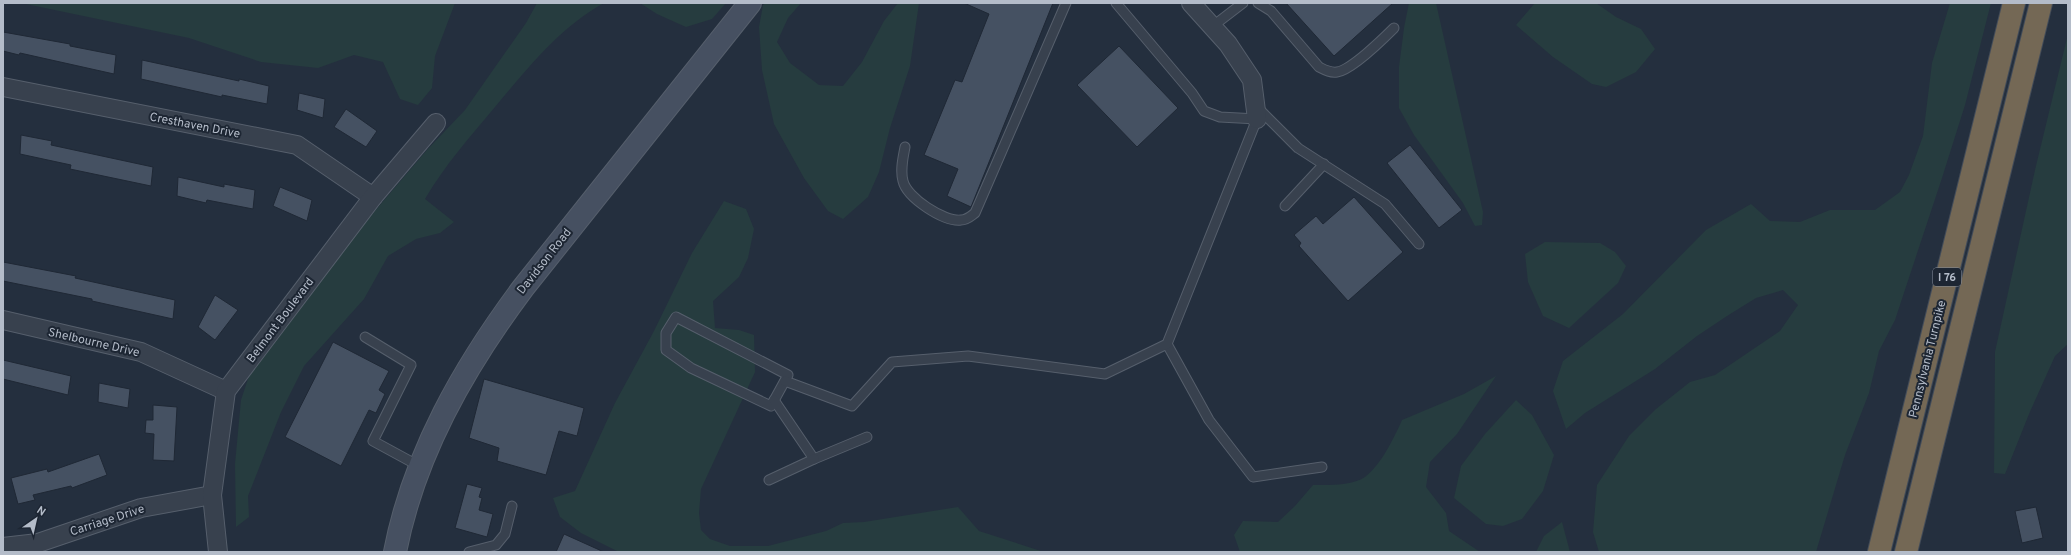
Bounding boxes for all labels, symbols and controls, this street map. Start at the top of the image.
street label: Cresthaven Drive [148,109,242,143]
street label: Davidson Road [514,225,576,298]
road number: I 76 [1933,268,1961,286]
street label: Belmont Boulevard [243,275,318,366]
street label: Pennsylvania Turnpike [1906,299,1950,420]
street label: Shelbourne Drive [46,325,141,361]
north arrow [16,499,56,539]
street label: Carriage Drive [68,501,147,541]
text: N [34,504,48,520]

